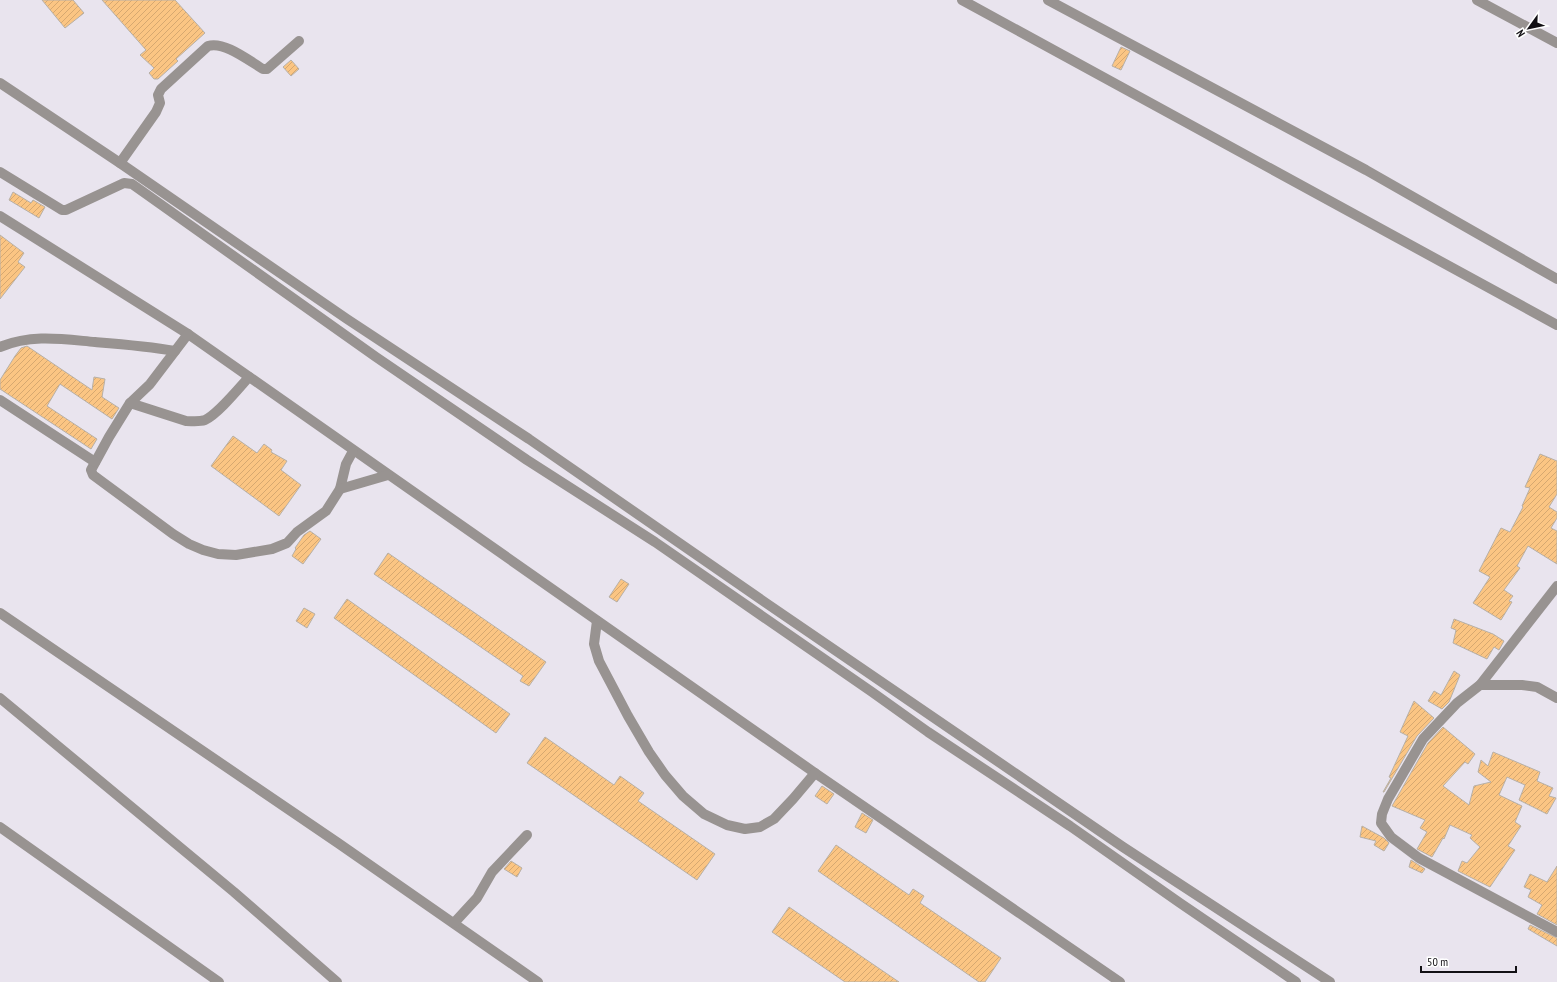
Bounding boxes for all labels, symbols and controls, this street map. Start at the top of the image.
north arrow [1509,8,1549,48]
text: N [1513,27,1528,40]
scale bar [1421,948,1516,974]
text: 50 m [1427,954,1448,969]

